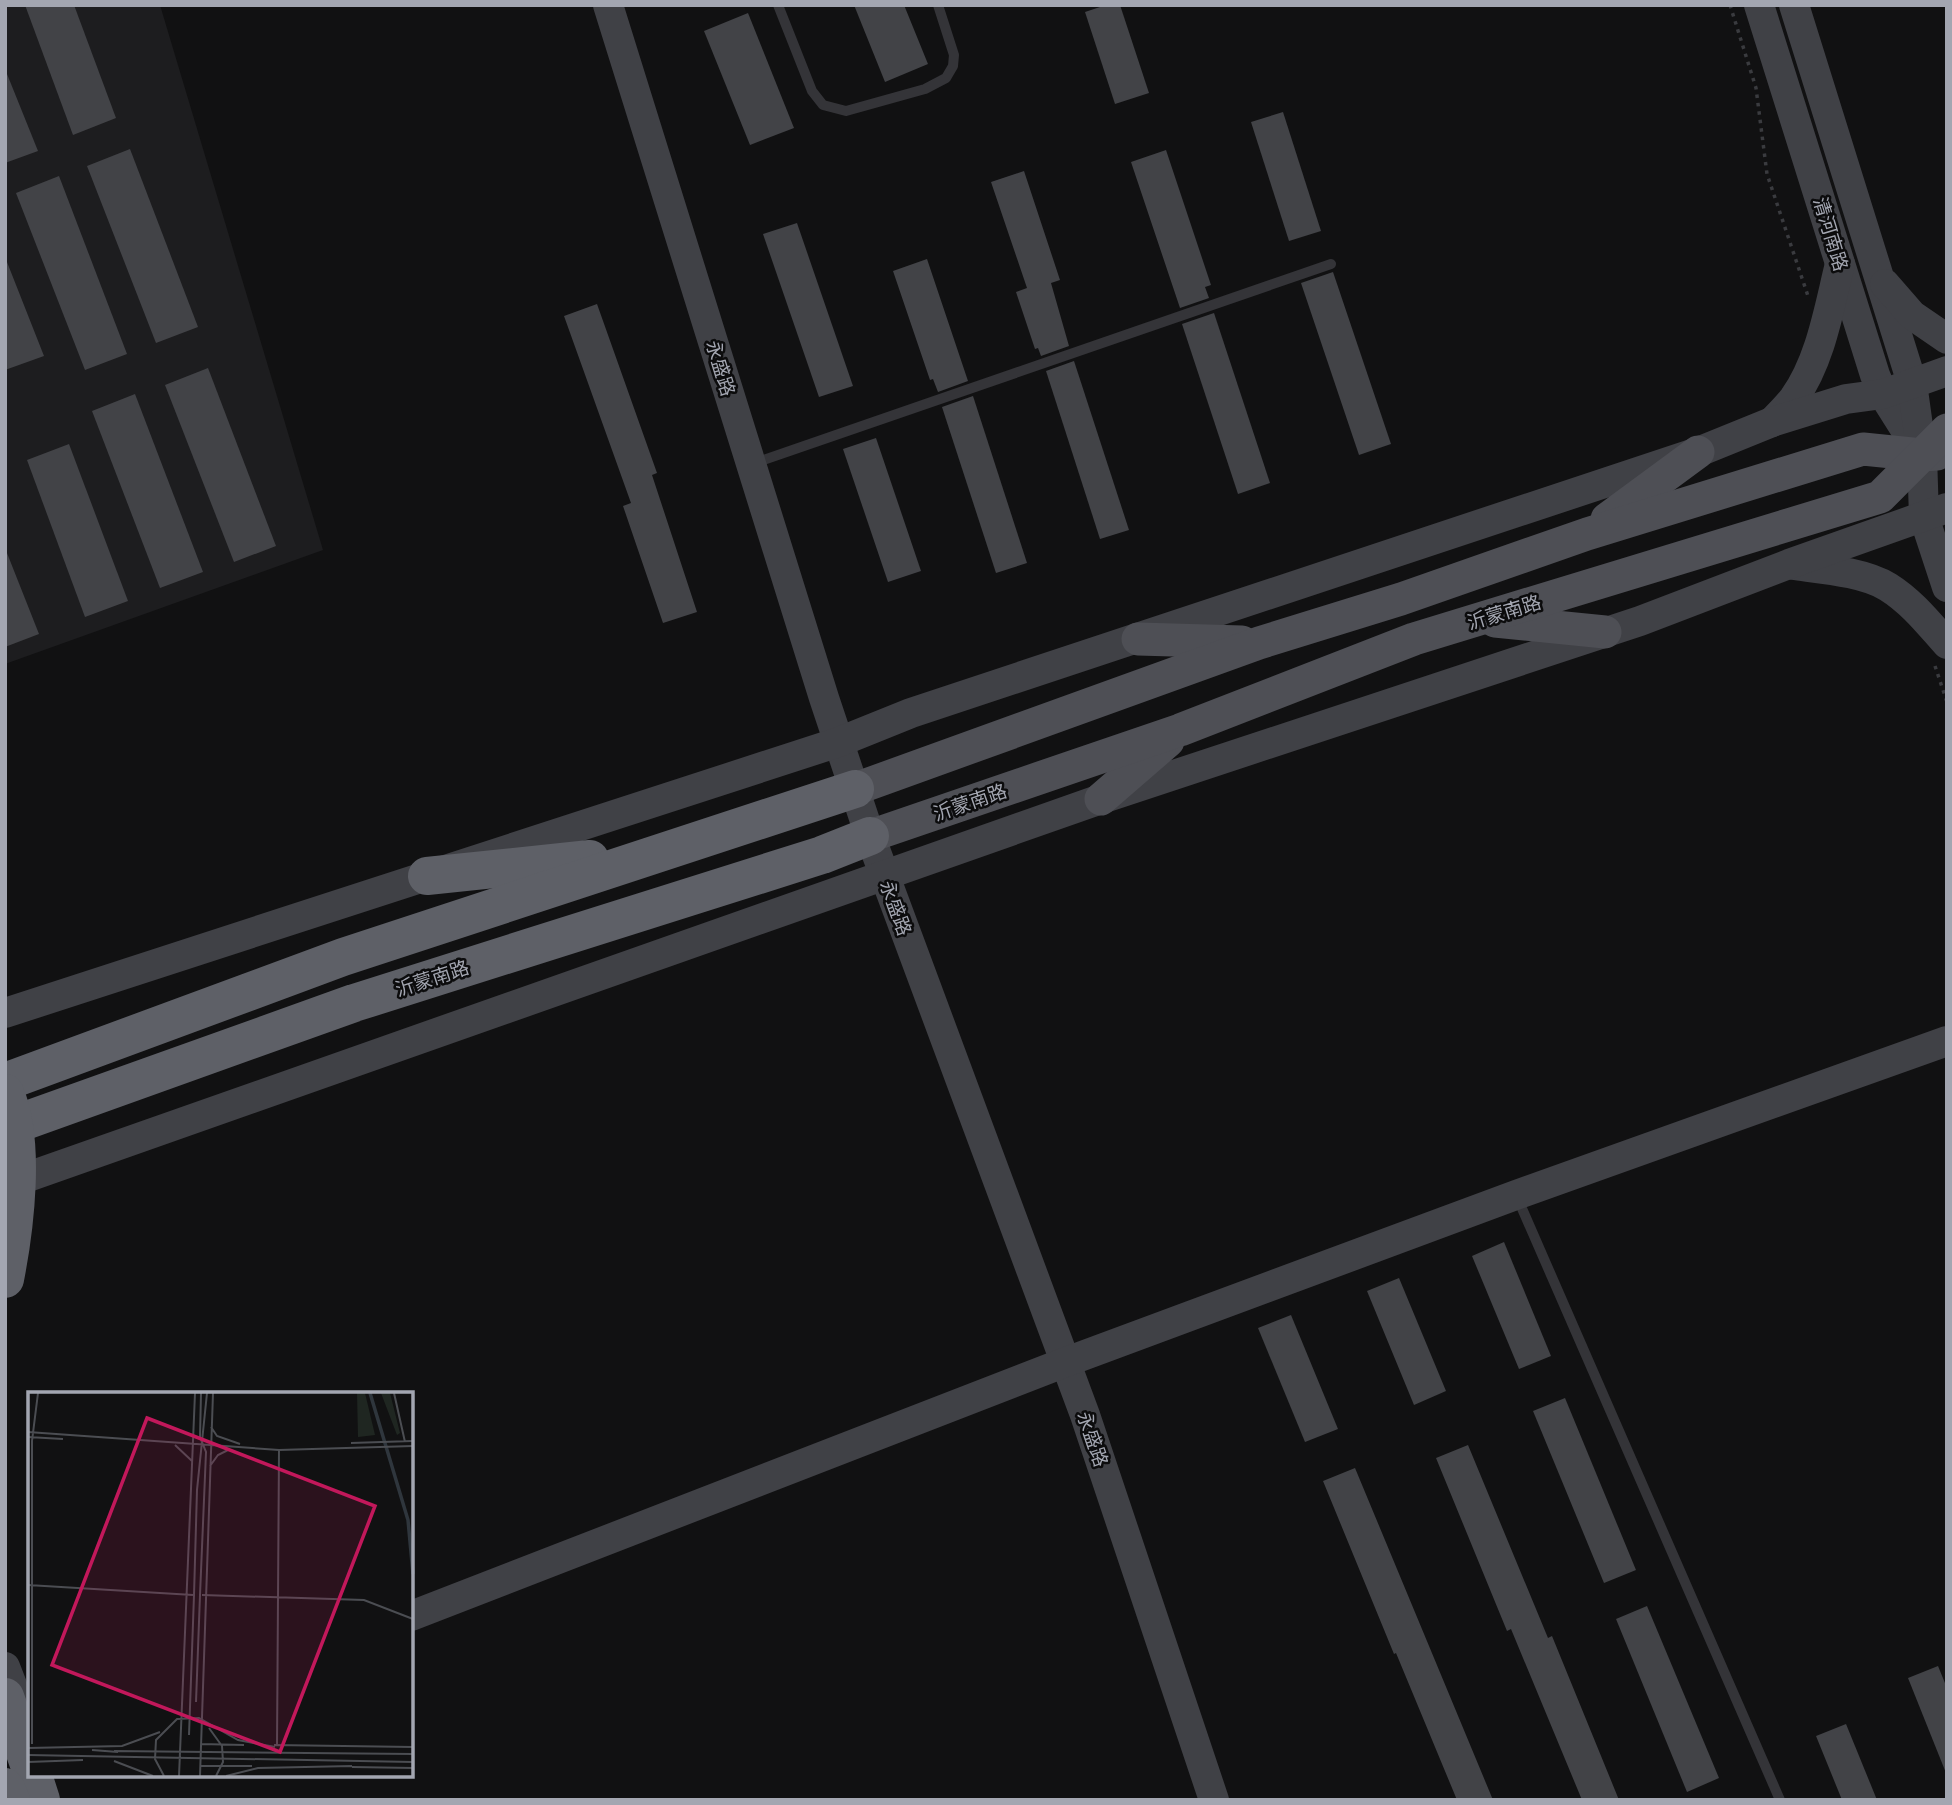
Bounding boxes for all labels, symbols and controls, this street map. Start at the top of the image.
street label: 清河南路 [1808,194,1853,274]
street label: 永盛路 [701,338,740,399]
street label: 沂蒙南路 [1464,590,1544,635]
street label: 沂蒙南路 [930,779,1010,826]
street label: 永盛路 [875,877,916,939]
street label: 沂蒙南路 [392,956,472,1001]
inset map [28,1392,413,1777]
street label: 永盛路 [1072,1408,1113,1470]

